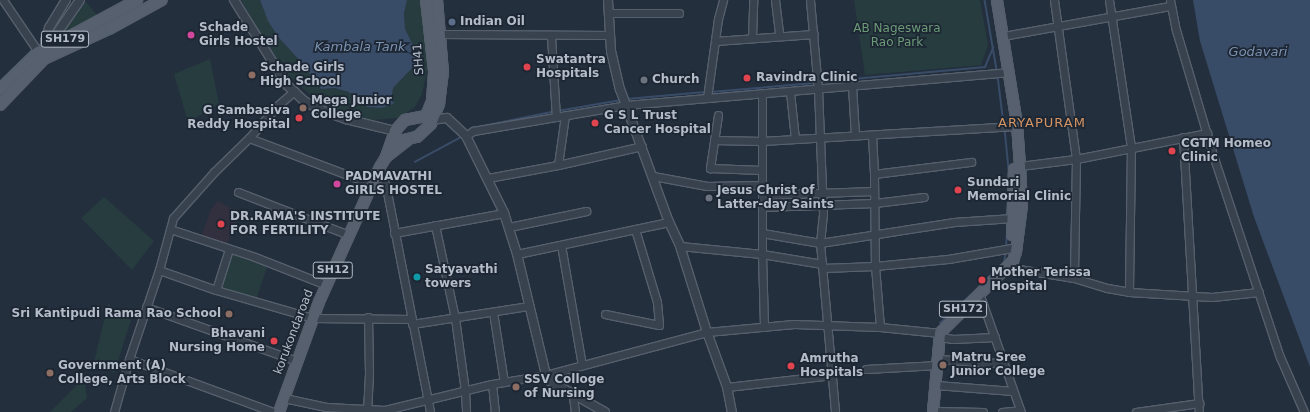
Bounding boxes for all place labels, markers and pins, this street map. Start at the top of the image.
place label: Indian Oil [460,15,525,29]
marker: Indian Oil [447,17,457,27]
place label: Schade Girls Hostel [199,21,278,49]
marker: Schade Girls Hostel [186,30,196,40]
place label: Swatantra Hospitals [536,53,606,81]
place label: Schade Girls High School [260,61,344,89]
marker: Swatantra Hospitals [521,61,533,73]
marker: Schade Girls High School [247,70,257,80]
place label: Ravindra Clinic [756,71,857,85]
marker: Ravindra Clinic [741,72,753,84]
place label: Church [652,73,699,87]
marker: Church [639,75,649,85]
place label: Mega Junior College [311,94,392,122]
marker: Mega Junior College [298,103,308,113]
place label: G Sambasiva Reddy Hospital [187,104,290,132]
place label: G S L Trust Cancer Hospital [604,109,711,137]
marker: G Sambasiva Reddy Hospital [293,112,305,124]
marker: G S L Trust Cancer Hospital [589,117,601,129]
place label: CGTM Homeo Clinic [1181,137,1271,165]
marker: CGTM Homeo Clinic [1166,145,1178,157]
place label: PADMAVATHI GIRLS HOSTEL [345,170,442,198]
place label: Sundari Memorial Clinic [967,176,1071,204]
marker: PADMAVATHI GIRLS HOSTEL [332,179,342,189]
place label: Jesus Christ of Latter-day Saints [717,184,834,212]
marker: Sundari Memorial Clinic [952,184,964,196]
marker: Jesus Christ of Latter-day Saints [704,193,714,203]
place label: DR.RAMA'S INSTITUTE FOR FERTILITY [230,210,380,238]
marker: DR.RAMA'S INSTITUTE FOR FERTILITY [215,218,227,230]
place label: Satyavathi towers [425,263,498,291]
place label: Mother Terissa Hospital [991,266,1091,294]
marker: Satyavathi towers [412,272,422,282]
marker: Mother Terissa Hospital [976,274,988,286]
place label: Sri Kantipudi Rama Rao School [12,307,221,321]
marker: Sri Kantipudi Rama Rao School [224,309,234,319]
place label: Bhavani Nursing Home [169,327,265,355]
marker: Bhavani Nursing Home [268,335,280,347]
place label: Matru Sree Junior College [951,351,1045,379]
place label: Amrutha Hospitals [800,352,863,380]
place label: Government (A) College, Arts Block [58,359,186,387]
marker: Amrutha Hospitals [785,360,797,372]
marker: Matru Sree Junior College [938,360,948,370]
marker: Government (A) College, Arts Block [45,368,55,378]
place label: SSV Colloge of Nursing [524,373,604,401]
marker: SSV Colloge of Nursing [511,382,521,392]

